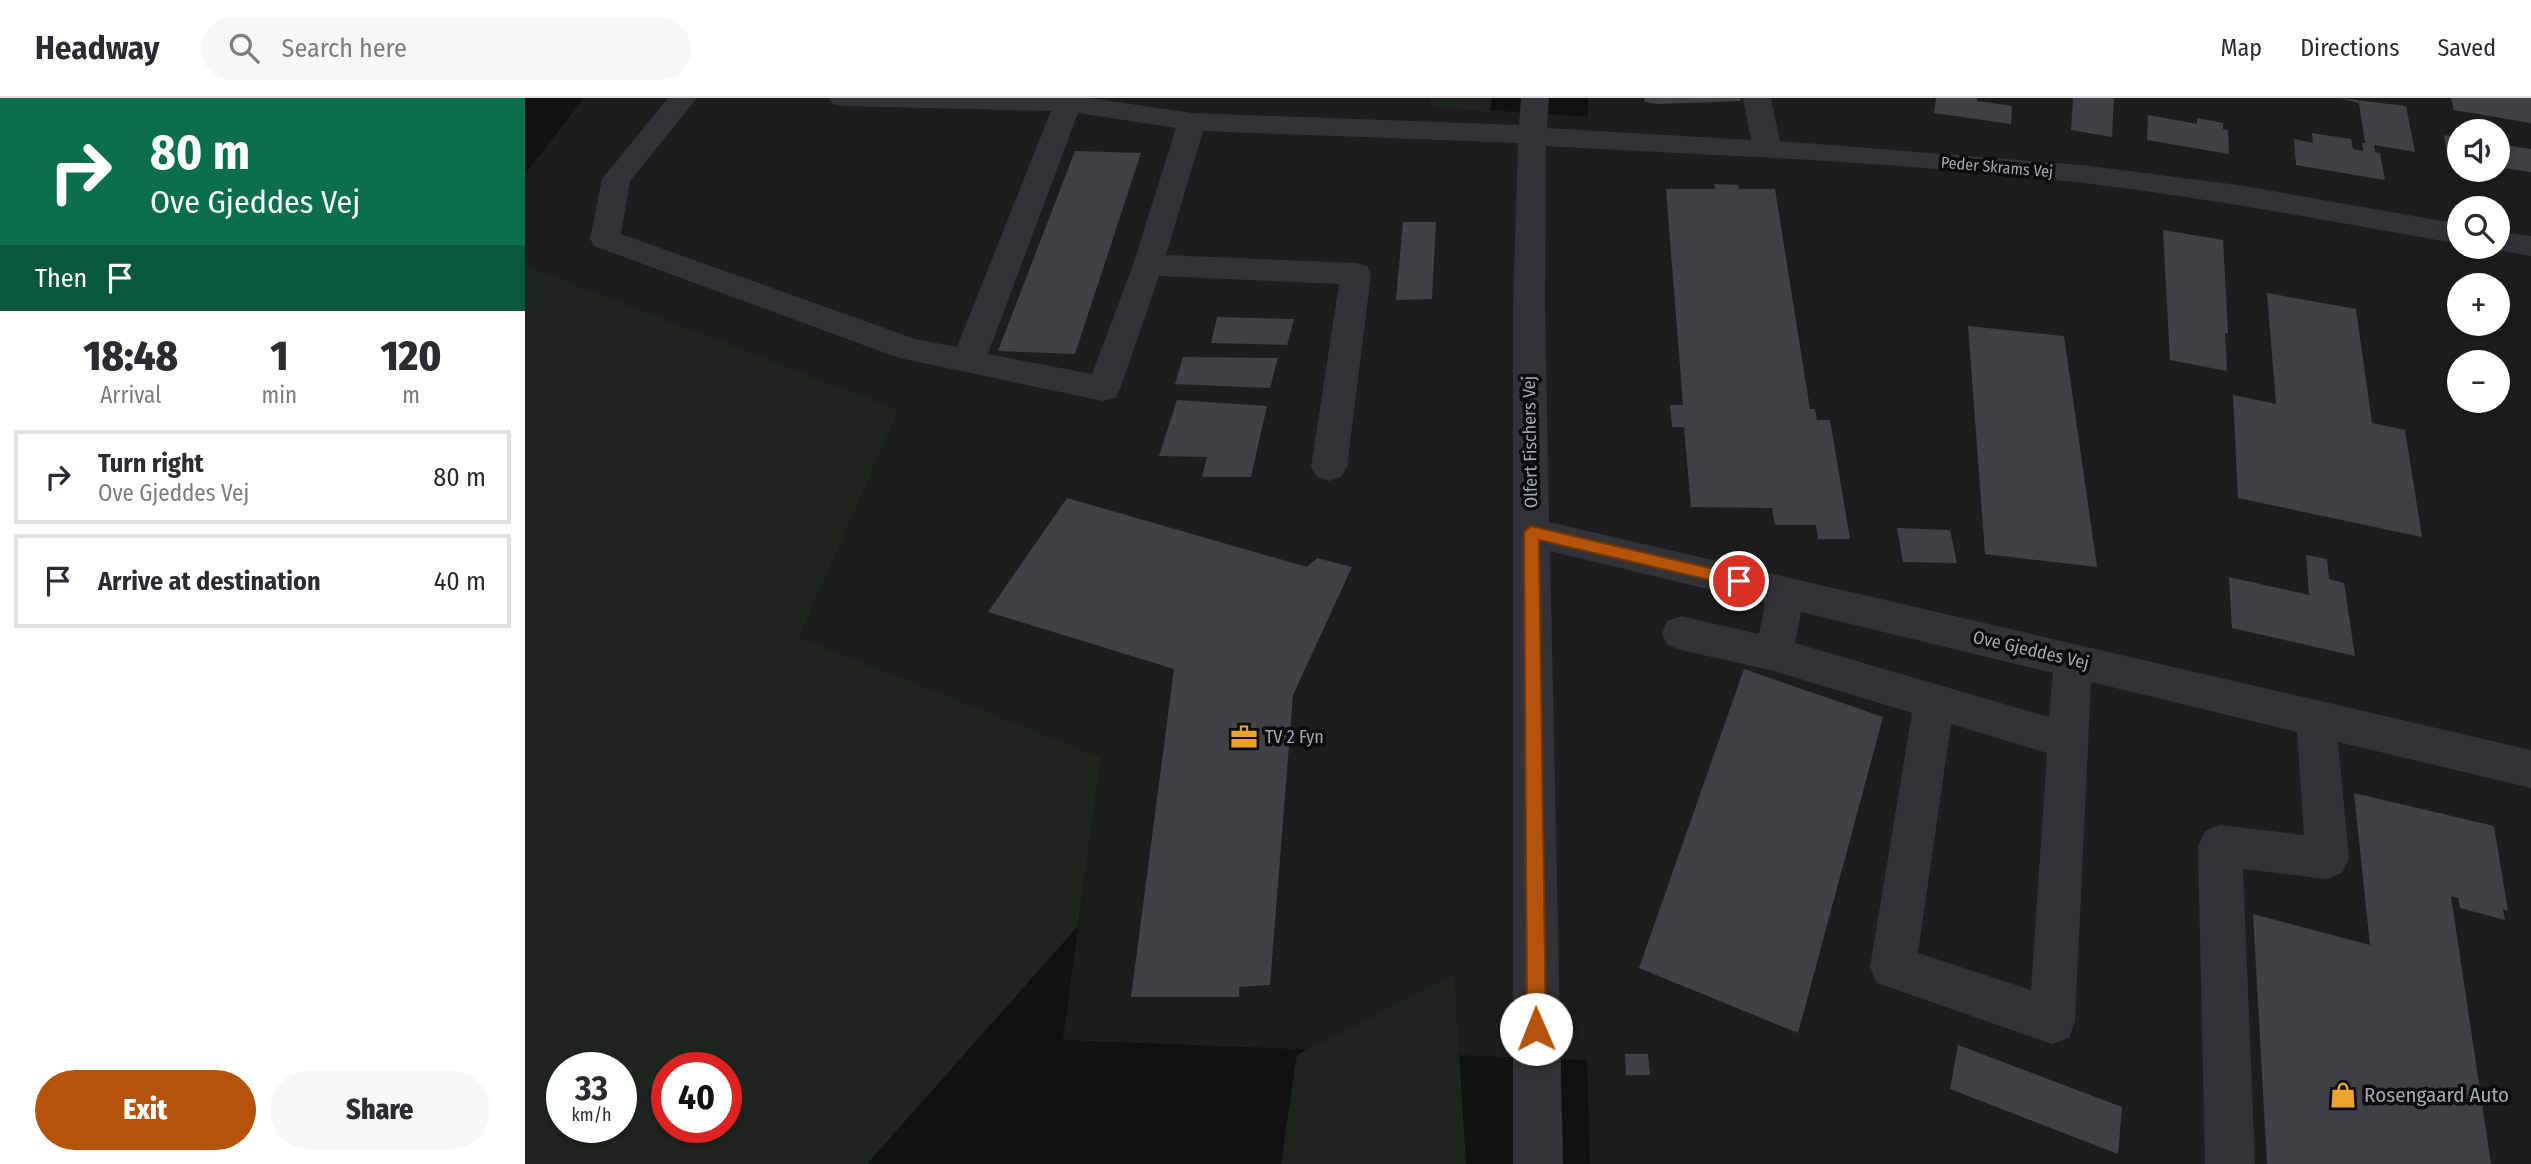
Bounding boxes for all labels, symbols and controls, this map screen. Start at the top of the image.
search box [201,17,691,80]
text: Headway [35,28,159,68]
icon: search [225,29,263,67]
text: Search here [281,33,407,64]
text: Map [2221,34,2262,62]
text: Directions [2300,34,2399,62]
text: Saved [2437,34,2496,62]
map controls [2447,119,2510,413]
button: sound [2447,119,2510,182]
text: 80 m [150,123,250,182]
icon: right [35,126,126,217]
street label: Peder Skrams Vej [1940,153,2054,181]
text: Ove Gjeddes Vej [150,183,360,221]
button: search [2447,196,2510,259]
icon: arrive [101,259,139,297]
text: Then [35,263,87,294]
button: + [2447,273,2510,336]
text: 18:48 [83,331,178,381]
text: 1 [270,331,288,381]
text: 120 [380,331,442,381]
button: − [2447,350,2510,413]
street label: Olfert Fischers Vej [1518,376,1542,508]
text: Arrival [100,381,161,409]
text: min [261,381,297,409]
text: m [402,381,420,409]
text: Turn right [98,448,204,479]
icon: right [39,458,77,496]
text: 80 m [433,462,486,493]
text: Ove Gjeddes Vej [98,479,249,507]
pin [1709,551,1769,611]
icon: arrive [39,562,77,600]
icon: arrive [1720,562,1758,600]
text: Arrive at destination [98,566,321,597]
text: 40 m [434,566,486,597]
street label: Ove Gjeddes Vej [1971,626,2091,674]
office icon: TV 2 Fyn [1229,722,1259,752]
place label: TV 2 Fyn [1265,726,1324,748]
position arrow [1499,992,1573,1066]
speed limit sign: 40 [651,1052,742,1143]
text: 33 [575,1067,608,1109]
button: Exit [35,1070,256,1150]
button: Share [270,1070,490,1150]
shop icon: Rosengaard Auto [2328,1080,2358,1110]
place label: Rosengaard Auto [2364,1082,2509,1108]
text: km/h [571,1104,612,1126]

